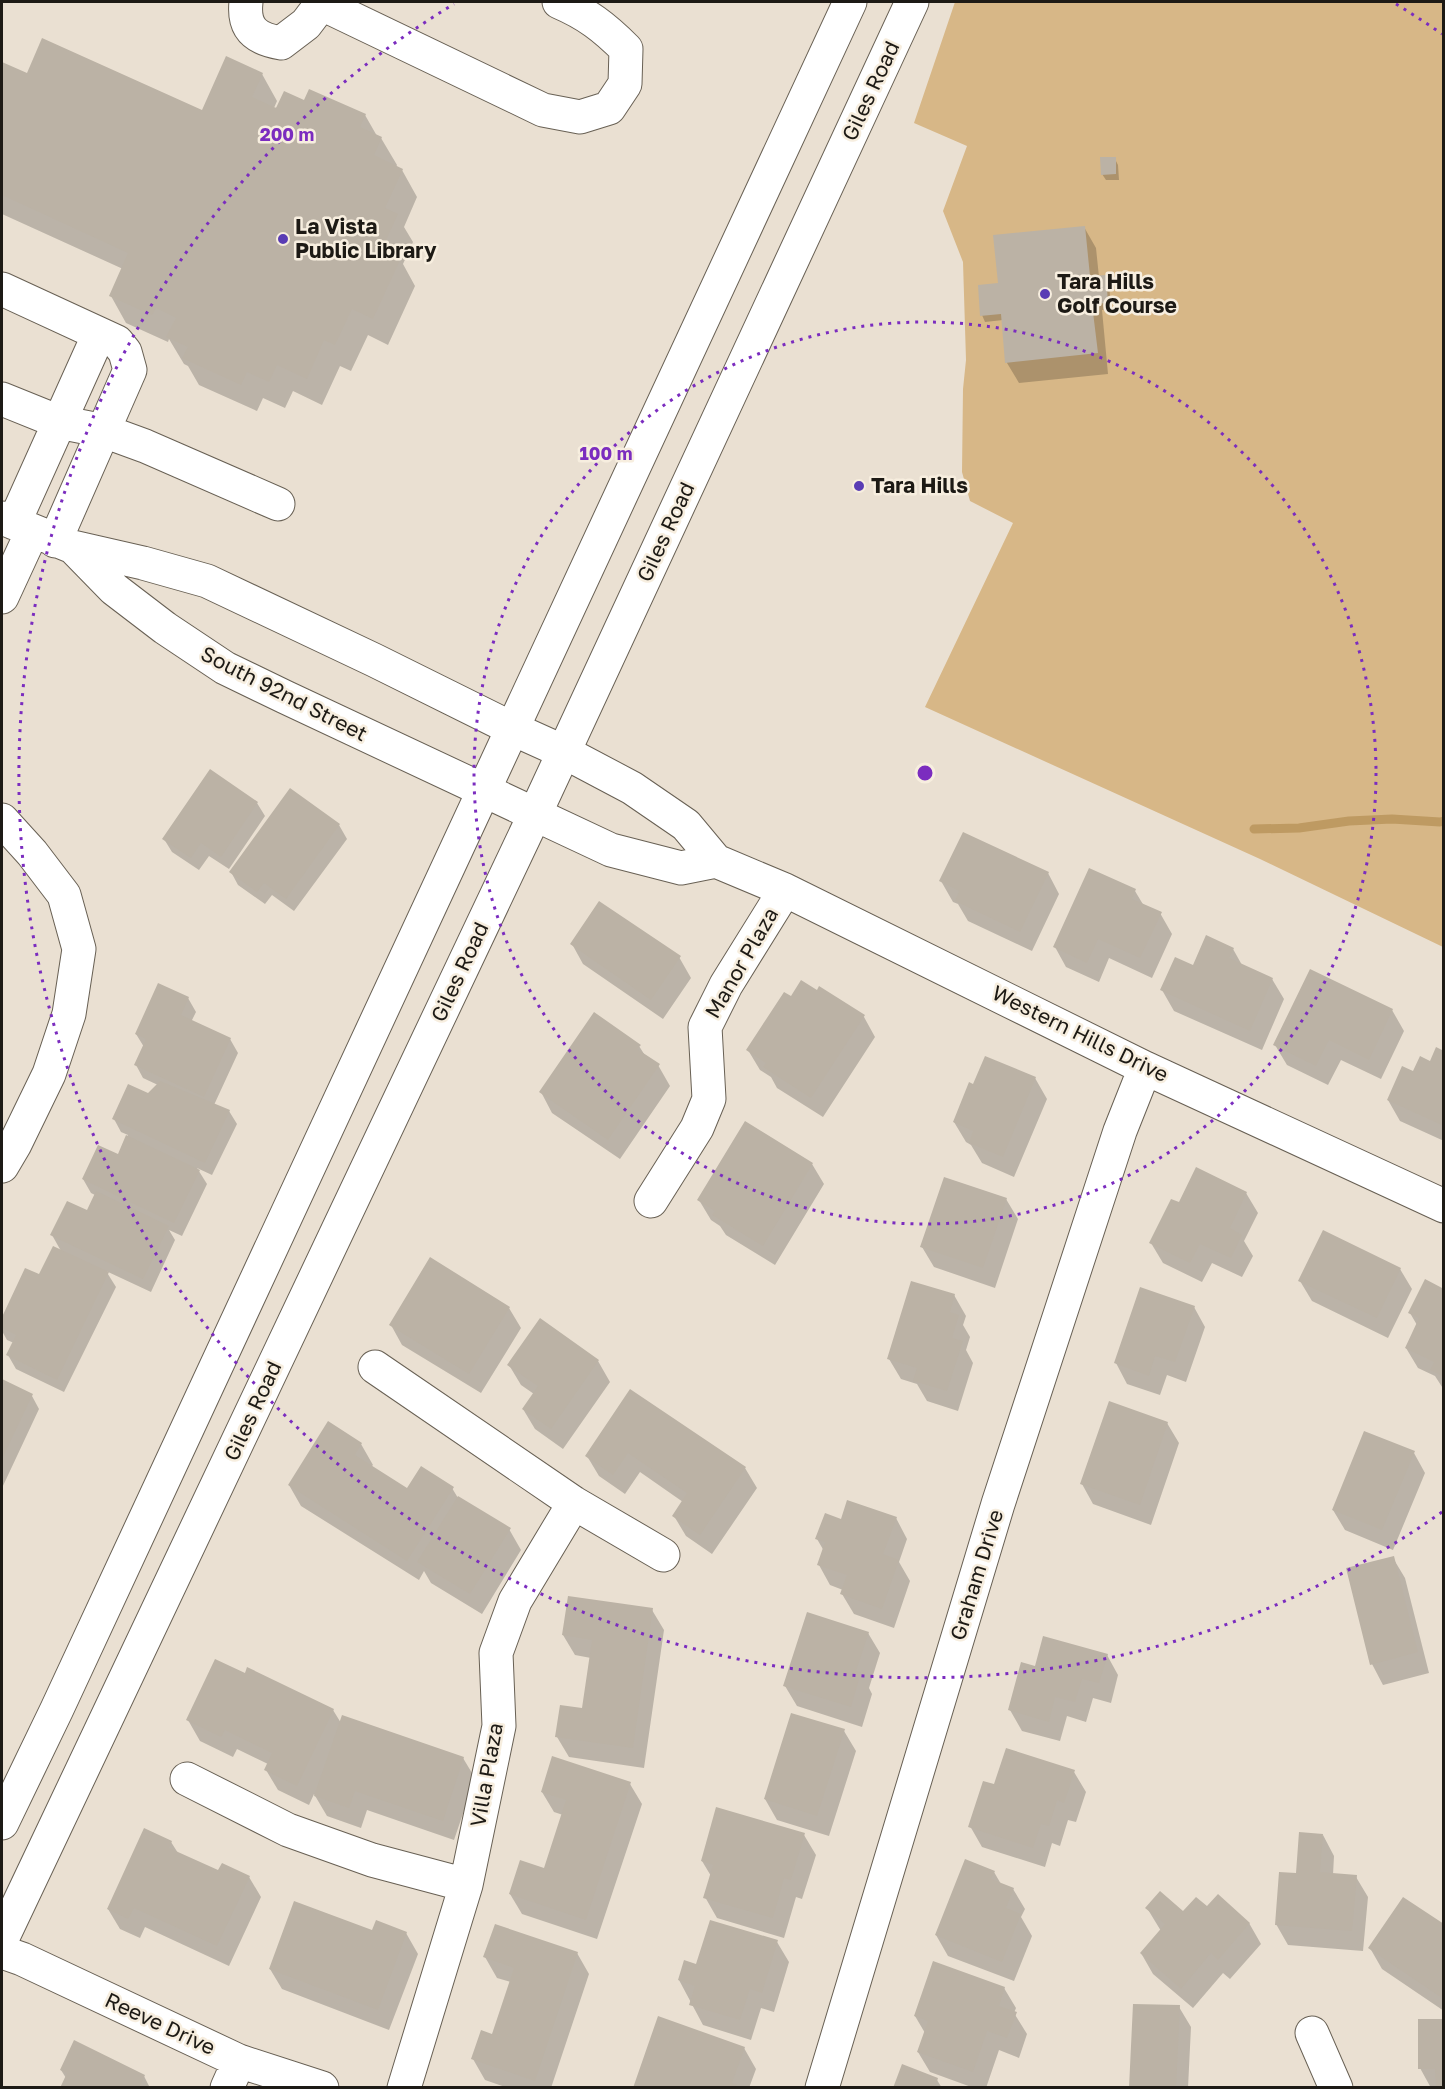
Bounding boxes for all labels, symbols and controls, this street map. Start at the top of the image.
street label: Giles Road [836,37,904,145]
text: 200 m [260,123,314,145]
place label: La Vista Public Library [295,213,437,263]
marker: La Vista Public Library [276,232,290,246]
place label: Tara Hills Golf Course [1057,268,1177,318]
marker: Tara Hills Golf Course [1038,287,1052,301]
text: 100 m [580,442,632,464]
place label: Tara Hills [871,472,968,498]
street label: Giles Road [631,478,699,586]
marker: Tara Hills [852,479,866,493]
street label: South 92nd Street [197,640,372,746]
centre of rings [915,763,935,783]
street label: Manor Plaza [699,902,783,1023]
street label: Giles Road [425,918,493,1026]
street label: Western Hills Drive [988,979,1173,1087]
street label: Giles Road [218,1357,286,1465]
street label: Graham Drive [944,1506,1008,1643]
street label: Villa Plaza [464,1721,508,1829]
street label: Reeve Drive [101,1986,220,2060]

